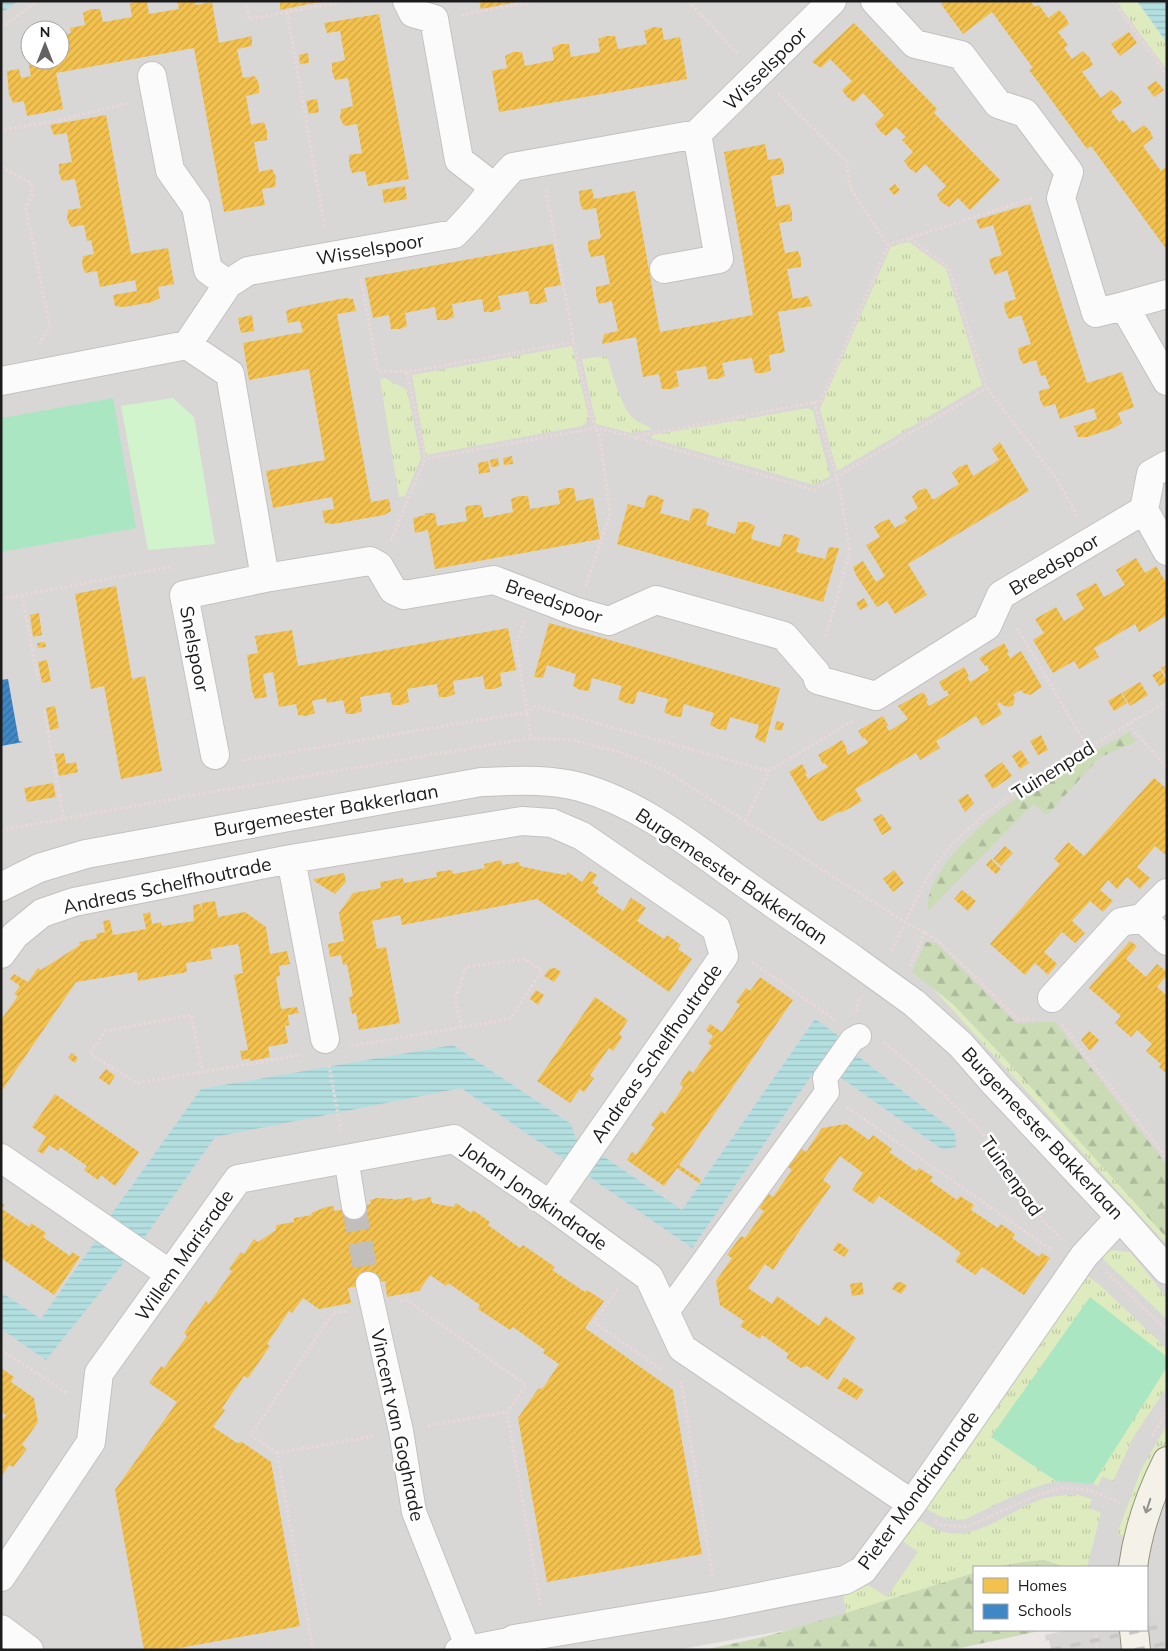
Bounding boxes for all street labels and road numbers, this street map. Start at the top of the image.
street label: Wisselspoor [718,21,812,115]
street label: Wisselspoor [314,228,426,270]
street label: Breedspoor [1004,528,1104,600]
street label: Breedspoor [502,573,606,629]
street label: Snelspoor [175,604,215,694]
street label: Tuinenpad [1007,735,1099,805]
street label: Burgemeester Bakkerlaan [212,778,440,842]
street label: Burgemeester Bakkerlaan [631,803,833,949]
street label: Andreas Schelfhoutrade [61,851,273,919]
street label: Andreas Schelfhoutrade [585,959,727,1147]
street label: Burgemeester Bakkerlaan [957,1042,1129,1224]
street label: Tuinenpad [976,1131,1048,1221]
street label: Johan Jongkindrade [458,1137,612,1255]
street label: Willem Marisrade [130,1185,238,1325]
street label: Vincent van Goghrade [366,1327,430,1523]
street label: Pieter Mondriaanrade [852,1406,984,1574]

